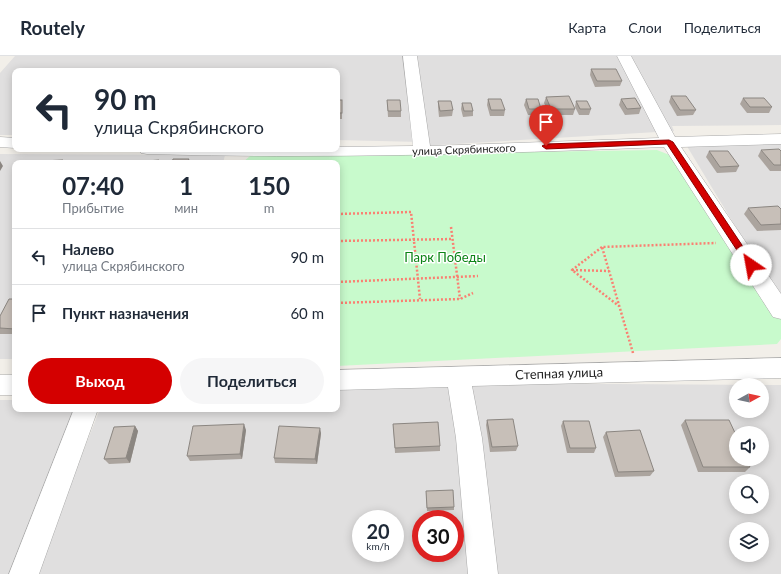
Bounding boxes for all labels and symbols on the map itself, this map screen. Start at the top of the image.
pin [529,105,563,146]
street label: улица Скрябинского [412,141,516,157]
position arrow [730,244,772,286]
park label: Парк Победы [404,249,486,265]
street label: Степная улица [515,363,603,383]
north arrow [729,378,769,418]
speed limit sign: 30 [412,510,464,562]

